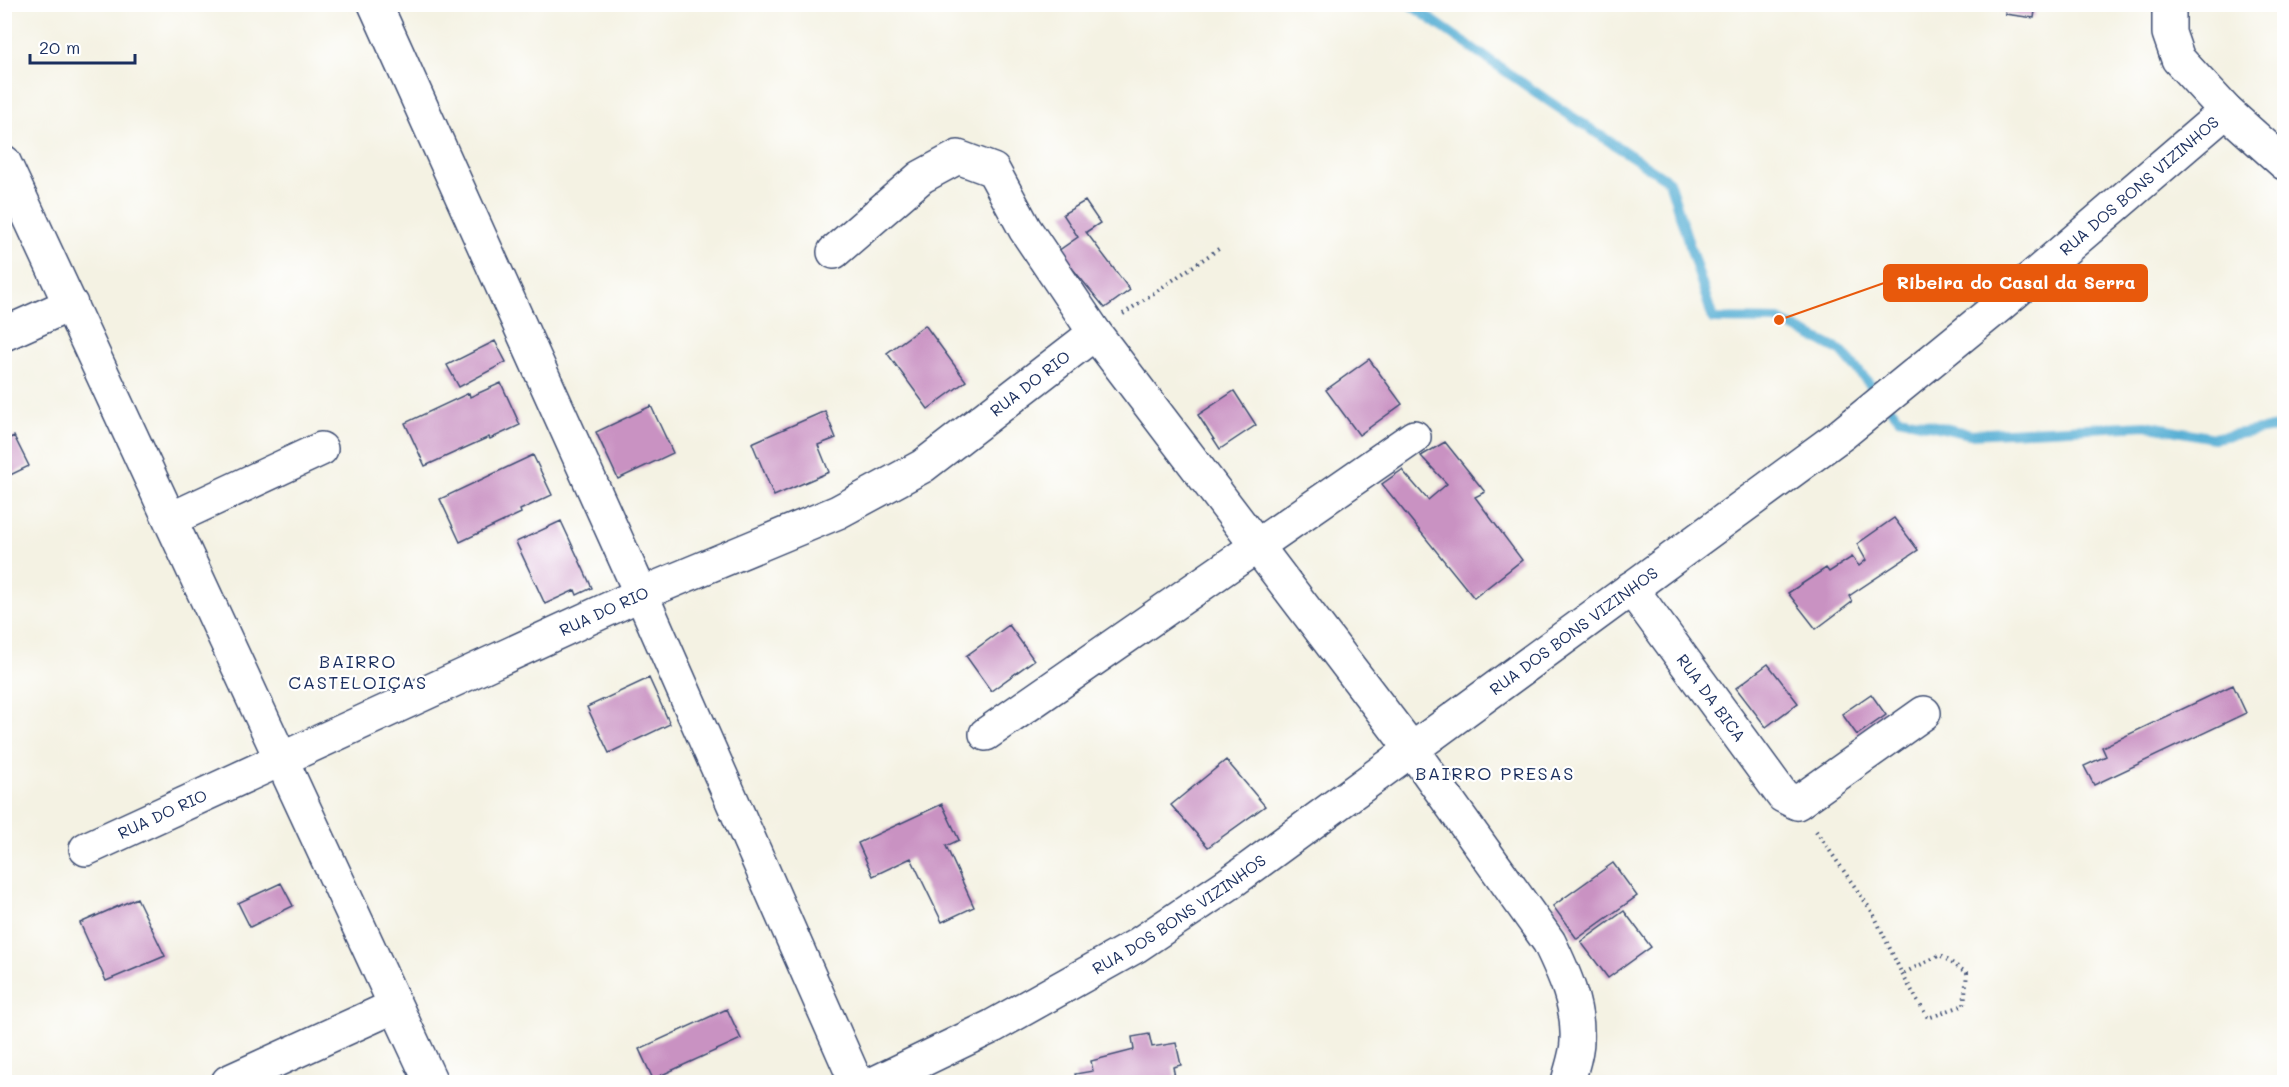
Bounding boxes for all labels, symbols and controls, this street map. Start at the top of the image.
scale bar [30,27,135,65]
text: 20 m [39,35,80,59]
street label: RUA DOS BONS VIZINHOS [2055,111,2223,260]
callout: Ribeira do Casal da Serra [1884,265,2147,301]
text: Ribeira do Casal da Serra [1896,270,2136,294]
street label: RUA DO RIO [985,345,1074,421]
street label: RUA DOS BONS VIZINHOS [1485,562,1662,699]
street label: RUA DO RIO [556,581,651,640]
district label: BAIRRO CASTELOIÇAS [288,649,428,694]
street label: RUA DA BICA [1673,649,1751,746]
district label: BAIRRO PRESAS [1415,761,1575,785]
street label: RUA DO RIO [114,784,210,843]
street label: RUA DOS BONS VIZINHOS [1088,849,1270,978]

